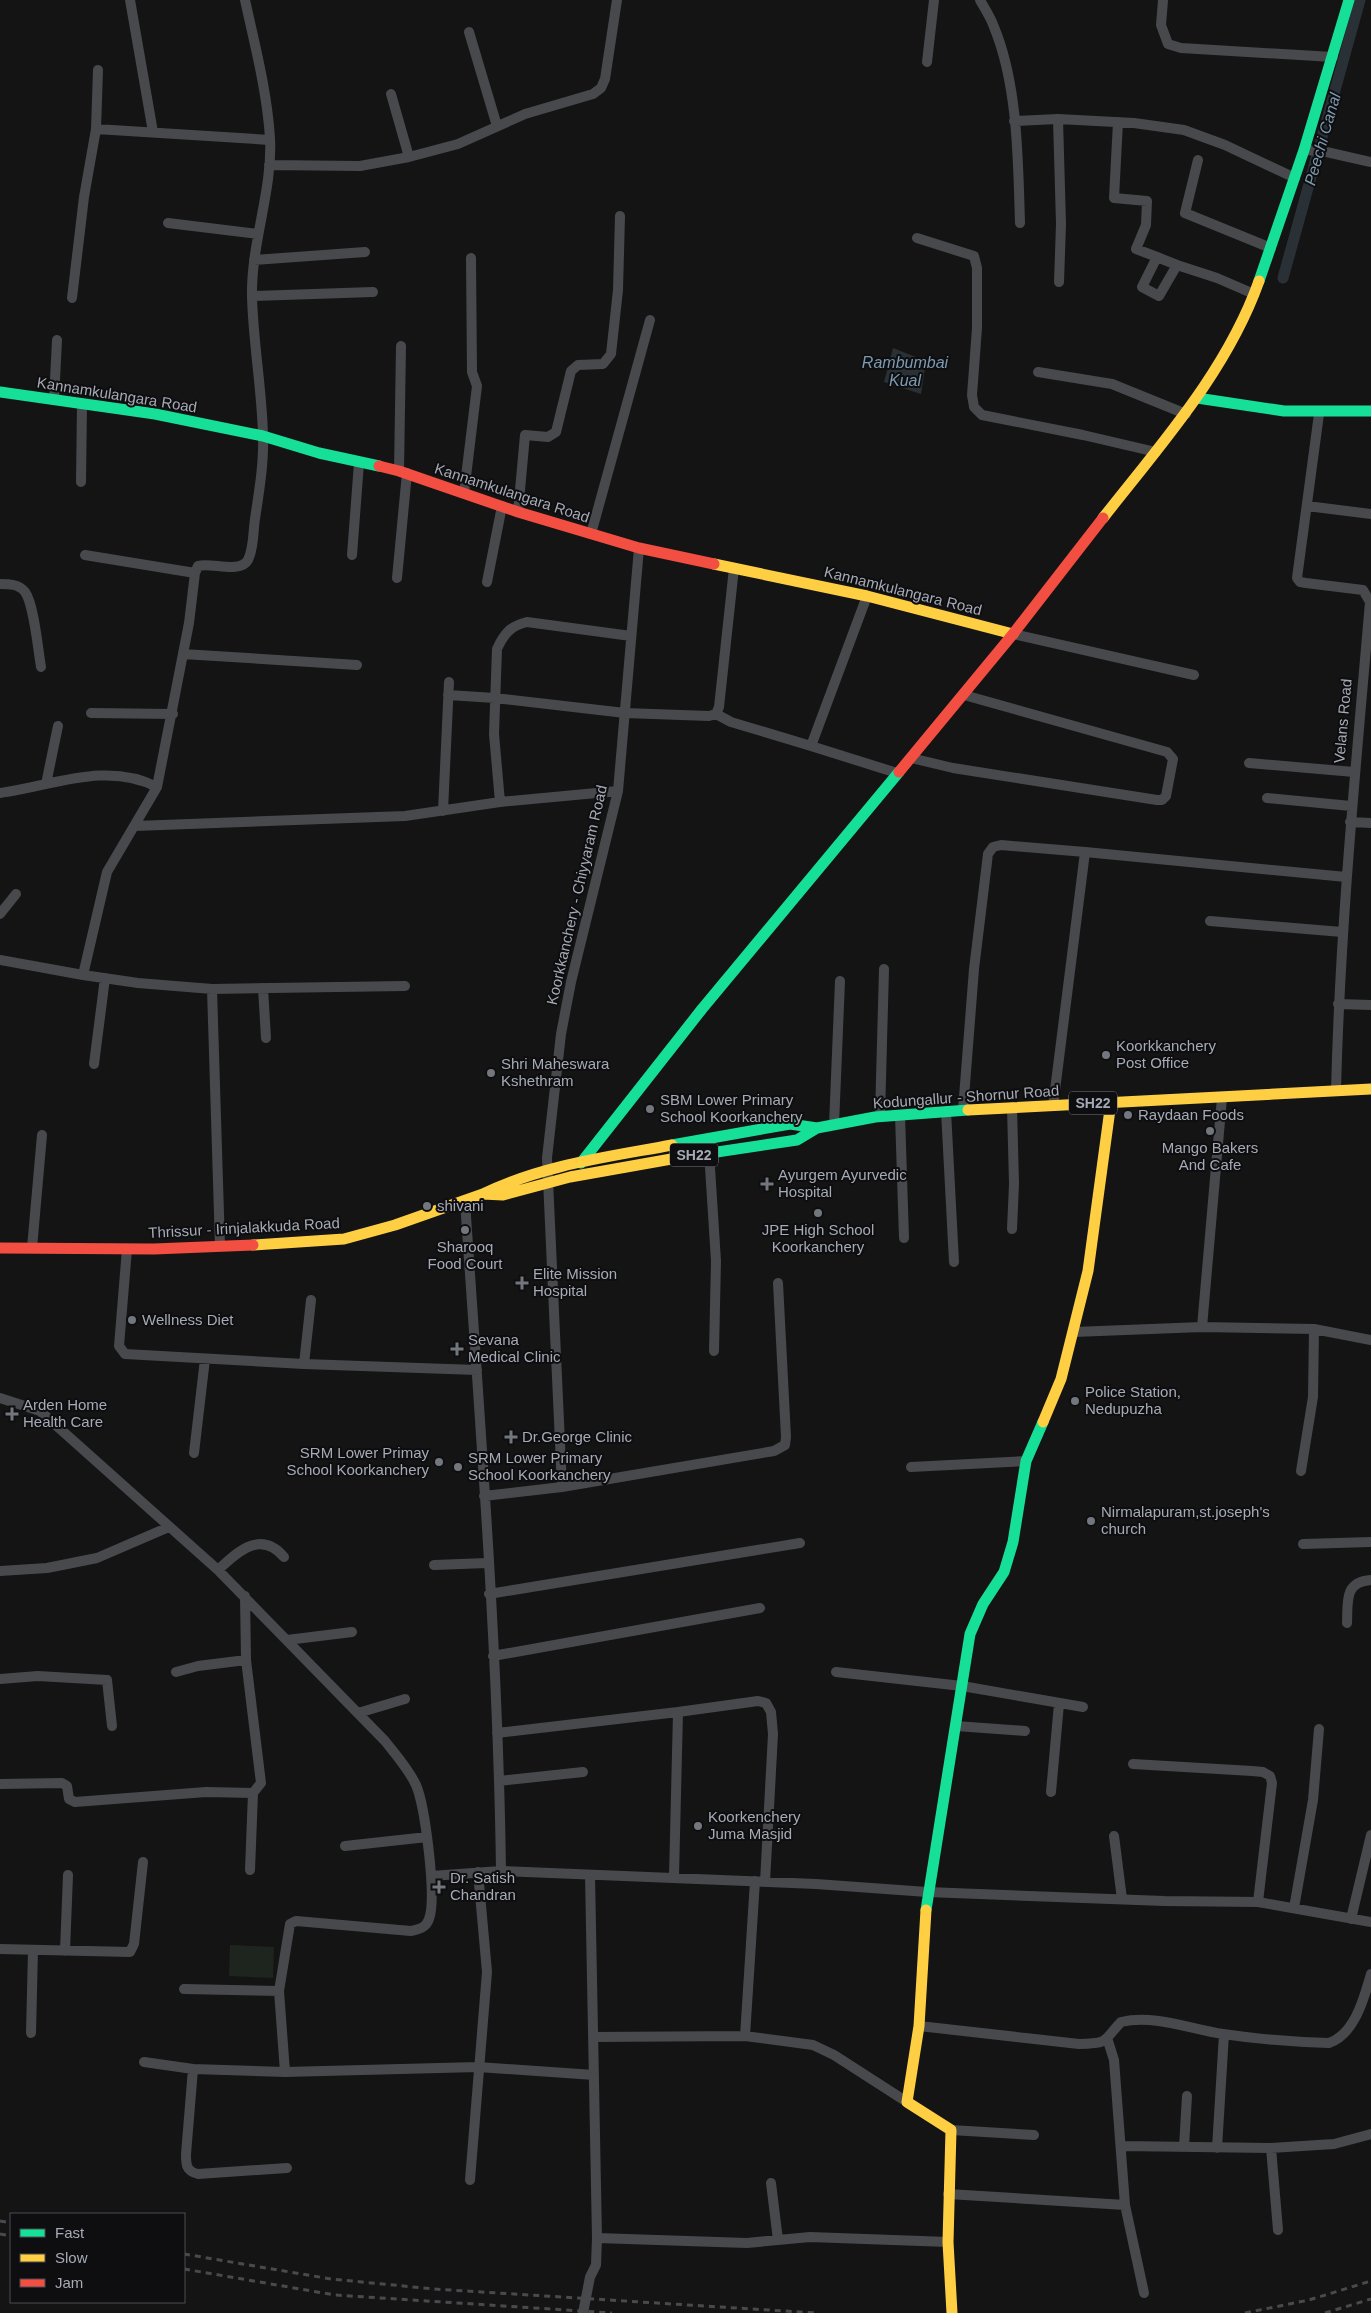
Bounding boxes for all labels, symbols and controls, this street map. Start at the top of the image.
water label: Peechi Canal [1301,91,1344,187]
water label: Rambumbai Kual [862,354,949,389]
street label: Kannamkulangara Road [36,373,198,416]
street label: Kannamkulangara Road [433,459,592,526]
street label: Kannamkulangara Road [823,563,984,618]
street label: Velans Road [1330,678,1355,764]
street label: Koorkkanchery - Chiyyaram Road [543,783,610,1006]
place label: Koorkkanchery Post Office [1116,1037,1217,1071]
marker: Koorkkanchery Post Office [1100,1049,1112,1061]
place label: Shri Maheswara Kshethram [501,1055,610,1089]
marker: Shri Maheswara Kshethram [485,1067,497,1079]
street label: Kodungallur - Shornur Road [872,1082,1060,1111]
place label: SBM Lower Primary School Koorkanchery [660,1091,803,1125]
road number: SH22 [1069,1092,1117,1114]
marker: SBM Lower Primary School Koorkanchery [644,1103,656,1115]
place label: Raydaan Foods [1138,1106,1244,1123]
marker: Raydaan Foods [1122,1109,1134,1121]
marker: Mango Bakers And Cafe [1204,1125,1216,1137]
place label: Mango Bakers And Cafe [1162,1139,1258,1173]
road number: SH22 [670,1144,718,1166]
place label: Ayurgem Ayurvedic Hospital [778,1166,907,1200]
marker: Ayurgem Ayurvedic Hospital [760,1177,774,1191]
place label: shivani [437,1197,484,1214]
marker: shivani [421,1200,433,1212]
marker: JPE High School Koorkanchery [812,1207,824,1219]
street label: Thrissur - Irinjalakkuda Road [148,1214,340,1241]
place label: JPE High School Koorkanchery [762,1221,874,1255]
marker: Sharooq Food Court [459,1224,471,1236]
place label: Sharooq Food Court [427,1238,503,1272]
place label: Elite Mission Hospital [533,1265,617,1299]
marker: Elite Mission Hospital [515,1276,529,1290]
place label: Wellness Diet [142,1311,234,1328]
marker: Wellness Diet [126,1314,138,1326]
place label: Sevana Medical Clinic [468,1331,561,1365]
marker: Sevana Medical Clinic [450,1342,464,1356]
place label: Police Station, Nedupuzha [1085,1383,1181,1417]
marker: Police Station, Nedupuzha [1069,1395,1081,1407]
place label: Arden Home Health Care [23,1396,107,1430]
marker: Arden Home Health Care [5,1407,19,1421]
place label: Dr.George Clinic [522,1428,633,1445]
marker: Dr.George Clinic [504,1430,518,1444]
place label: SRM Lower Primay School Koorkanchery [286,1444,429,1478]
place label: SRM Lower Primary School Koorkanchery [468,1449,611,1483]
marker: SRM Lower Primay School Koorkanchery [433,1456,445,1468]
marker: SRM Lower Primary School Koorkanchery [452,1461,464,1473]
place label: Nirmalapuram,st.joseph's church [1101,1503,1270,1537]
marker: Nirmalapuram,st.joseph's church [1085,1515,1097,1527]
place label: Koorkenchery Juma Masjid [708,1808,801,1842]
marker: Koorkenchery Juma Masjid [692,1820,704,1832]
place label: Dr. Satish Chandran [450,1869,516,1903]
marker: Dr. Satish Chandran [432,1880,446,1894]
legend [10,2213,185,2303]
text: Fast [55,2224,85,2241]
text: Slow [55,2249,88,2266]
text: Jam [55,2274,83,2291]

